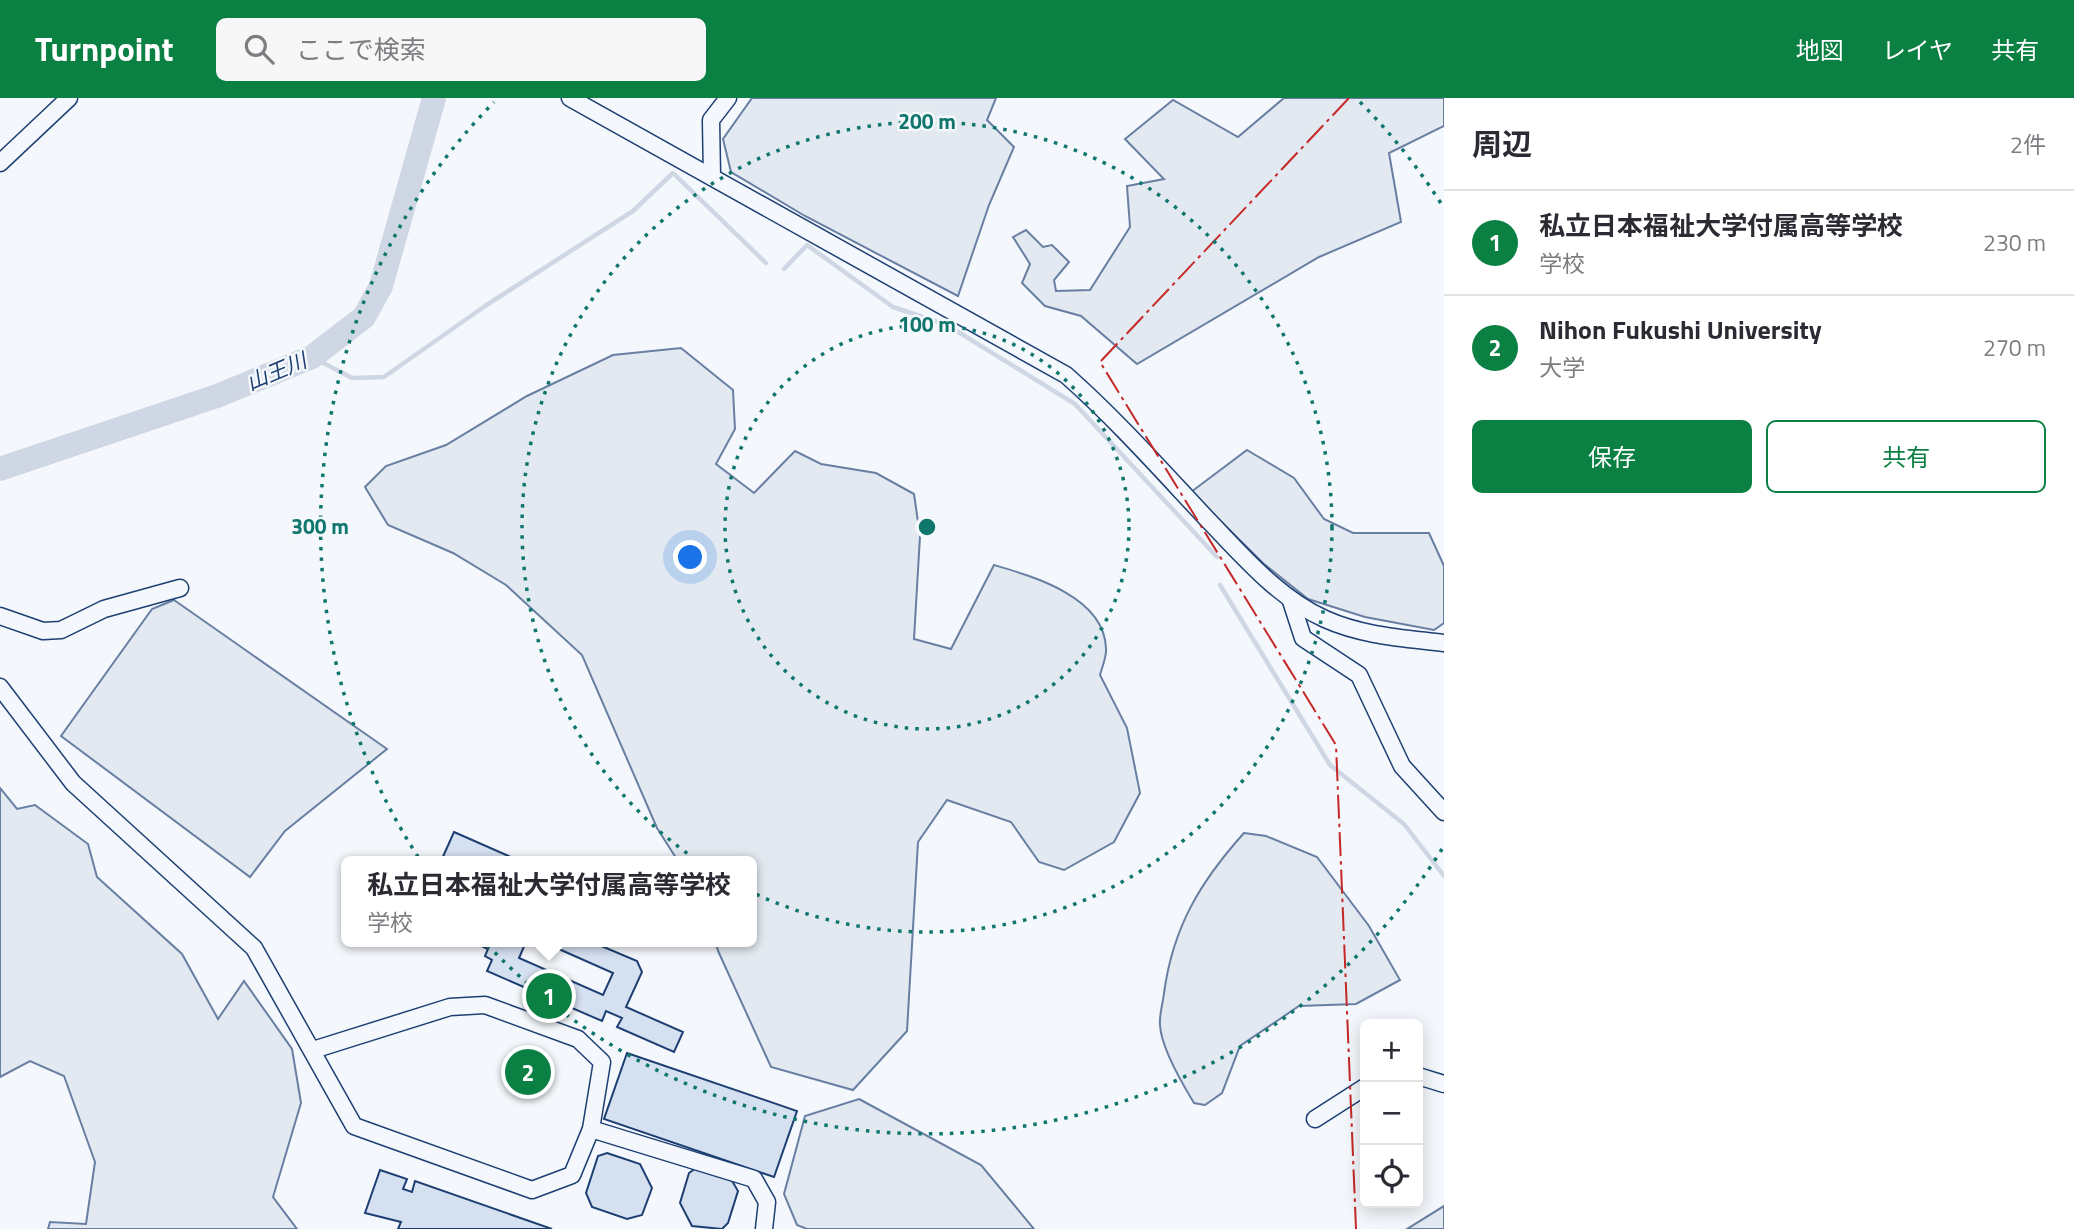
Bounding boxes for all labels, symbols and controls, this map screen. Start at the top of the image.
search box [216,18,706,81]
text: Turnpoint [35,24,174,74]
icon: search [240,30,278,68]
text: ここで検索 [296,30,426,69]
text: 地図 [1796,32,1844,68]
text: レイヤ [1882,32,1953,68]
text: 共有 [1991,32,2039,68]
text: 200 m [898,105,956,137]
text: 周辺 [1472,121,1532,167]
text: 2件 [2010,127,2046,162]
text: 私立日本福祉大学付属高等学校 [1539,206,1903,245]
text: 1 [1489,225,1501,260]
text: 230 m [1983,225,2046,260]
text: 学校 [1539,246,1585,281]
text: 100 m [898,308,956,340]
text: Nihon Fukushi University [1539,310,1822,349]
text: 2 [1489,330,1501,365]
text: 270 m [1983,330,2046,365]
water label: 山王川 [241,343,313,398]
text: 大学 [1539,350,1585,385]
button: 保存 [1472,420,1752,493]
button: 共有 [1766,420,2046,493]
text: 300 m [291,510,349,542]
centre of rings [915,515,939,539]
your location [673,540,707,574]
popup [341,856,757,947]
text: 私立日本福祉大学付属高等学校 [367,865,731,904]
text: 学校 [367,905,413,940]
pin: 1 [526,970,572,1022]
map controls [1360,1019,1423,1208]
button: + [1360,1019,1423,1082]
pin: 2 [505,1046,551,1098]
button: − [1360,1082,1423,1145]
button: locate [1360,1145,1423,1208]

